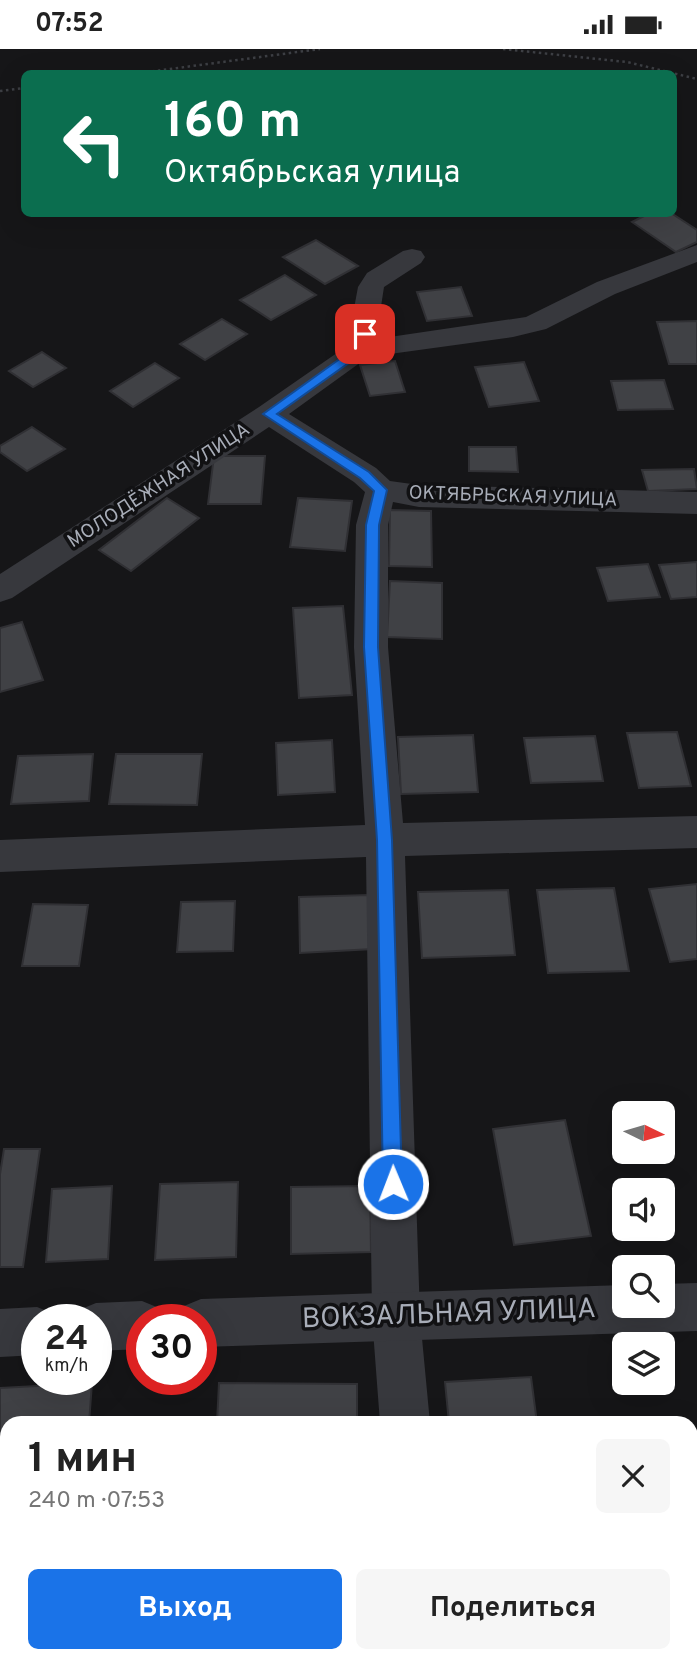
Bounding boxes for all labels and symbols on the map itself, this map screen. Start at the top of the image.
pin [335,304,395,364]
street label: МОЛОДЁЖНАЯ УЛИЦА [63,417,255,554]
street label: ОКТЯБРЬСКАЯ УЛИЦА [408,481,618,513]
north arrow [612,1101,676,1164]
position arrow [356,1147,430,1221]
street label: ВОКЗАЛЬНАЯ УЛИЦА [301,1292,597,1338]
speed limit sign: 30 [126,1304,217,1395]

